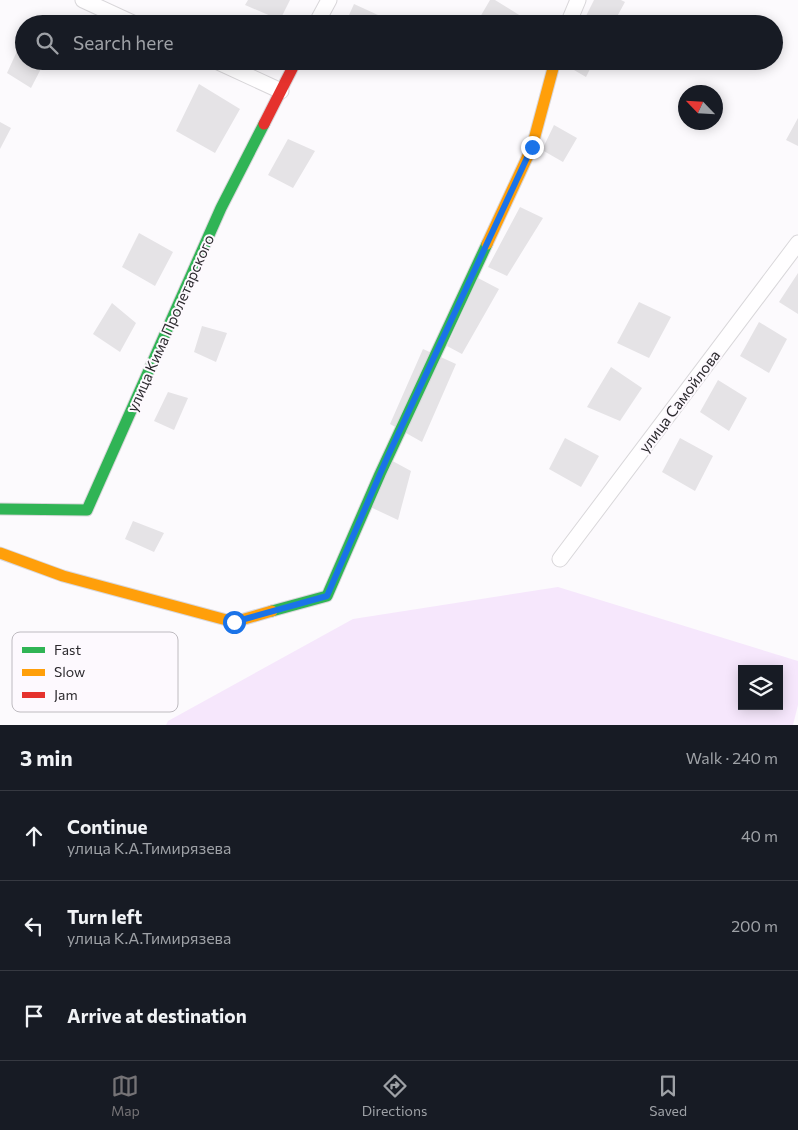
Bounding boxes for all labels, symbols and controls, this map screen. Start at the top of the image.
search box [15,15,783,70]
icon: search [33,29,61,57]
text: Search here [73,31,173,54]
north arrow [678,85,723,130]
route end [521,136,544,159]
street label: улица Кима Пролетарского [123,231,217,415]
street label: улица Самойлова [635,346,723,456]
route start [223,611,246,634]
legend [12,632,178,712]
text: Fast [54,641,81,658]
text: Slow [54,663,85,680]
map controls [738,665,783,710]
button: layers [738,665,783,710]
text: Jam [54,686,78,703]
text: 3 min [20,745,73,770]
text: Walk · 240 m [686,748,778,767]
text: Continue [67,815,147,838]
icon: ahead [20,822,48,850]
text: 40 m [741,826,778,845]
text: улица К.А.Тимирязева [67,838,231,857]
text: Turn left [67,905,142,928]
icon: left [20,912,48,940]
text: 200 m [731,916,778,935]
text: улица К.А.Тимирязева [67,928,231,947]
icon: arrive [20,1002,48,1030]
text: Arrive at destination [67,1004,247,1027]
tab: Map [111,1072,140,1119]
tab: Directions [362,1072,427,1119]
tab: Saved [649,1072,687,1119]

